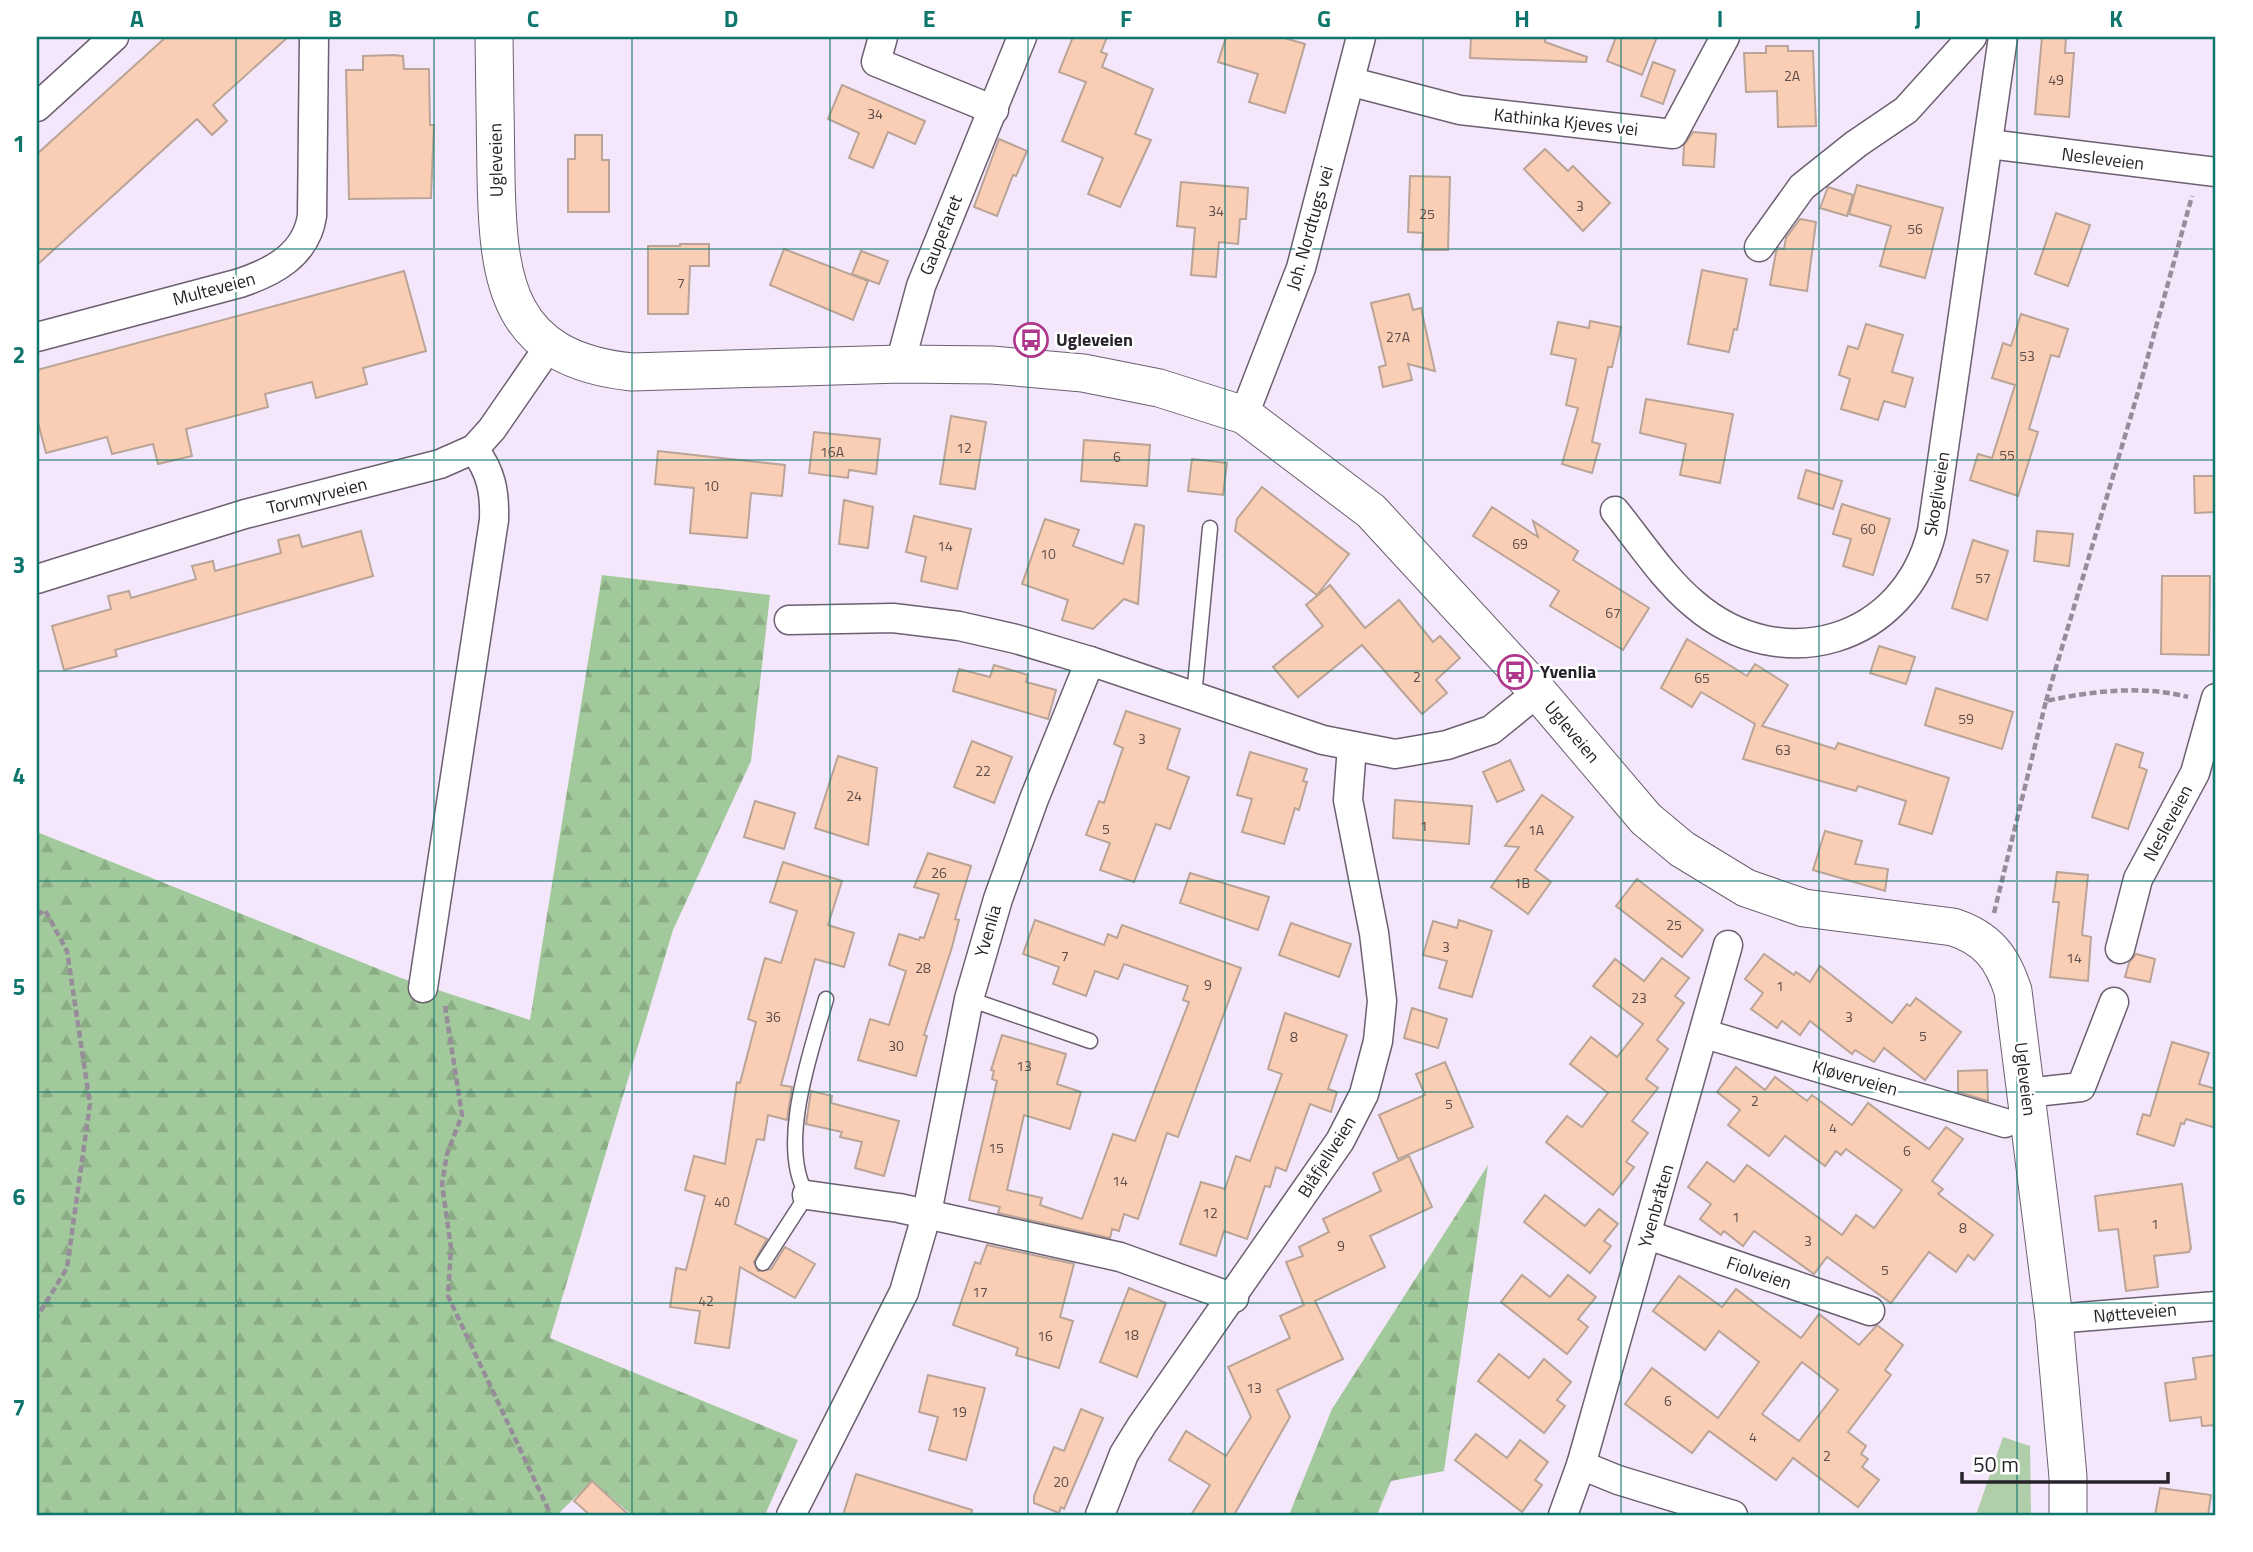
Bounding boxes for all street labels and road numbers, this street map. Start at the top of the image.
street label: Kathinka Kjeves vei [1493,100,1640,143]
street label: Ugleveien [481,123,510,197]
street label: Nesleveien [2060,140,2146,177]
street label: Joh. Nordtugs vei [1279,163,1340,293]
street label: Gaupefaret [912,190,969,279]
street label: Multeveien [170,265,258,312]
street label: Skogliveien [1917,450,1957,538]
street label: Torvmyrveien [264,470,370,521]
street label: Ugleveien [1538,695,1607,769]
street label: Nesleveien [2136,780,2199,866]
street label: Yvenlia [967,902,1008,960]
street label: Ugleveien [2008,1041,2043,1117]
street label: Kløverveien [1809,1052,1901,1103]
street label: Blåfjellveien [1291,1111,1362,1203]
street label: Yvenbråten [1631,1161,1680,1251]
street label: Fiolveien [1723,1249,1795,1296]
street label: Nøtteveien [2092,1295,2178,1330]

